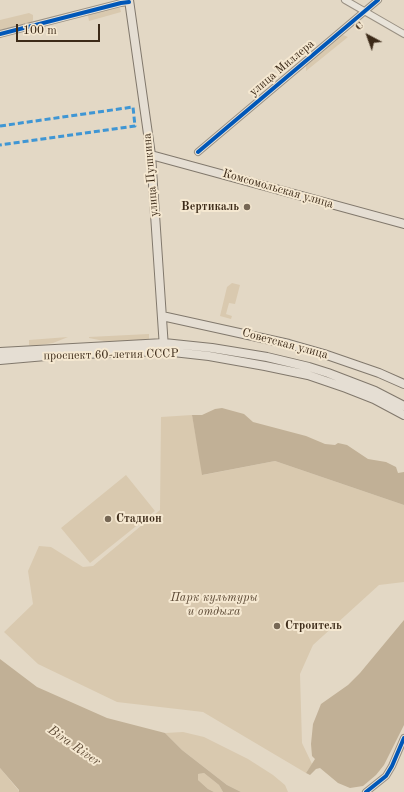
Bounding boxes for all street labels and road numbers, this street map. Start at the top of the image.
street label: улица Миллера [247,37,317,99]
street label: улица Пушкина [140,133,162,217]
street label: Комсомольская улица [221,166,335,212]
street label: Советская улица [240,326,330,362]
street label: проспект 60-летия СССР [43,347,179,363]

